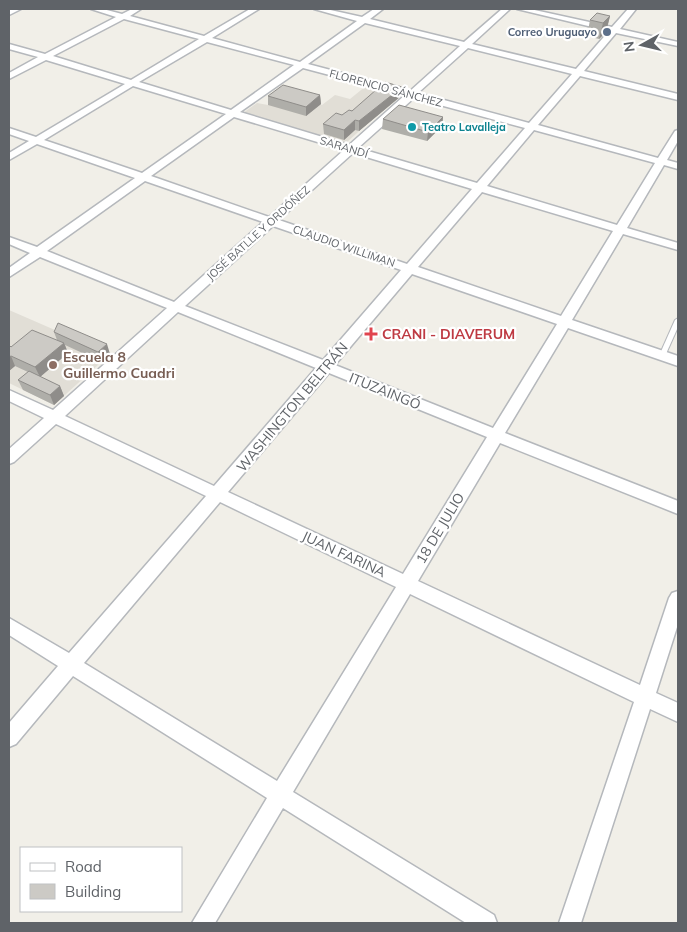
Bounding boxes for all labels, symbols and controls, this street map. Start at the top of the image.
north arrow [617,20,667,70]
place label: Correo Uruguayo [508,25,597,39]
marker: Correo Uruguayo [601,26,613,38]
text: N [619,40,639,53]
street label: FLORENCIO SÁNCHEZ [328,66,444,110]
place label: Teatro Lavalleja [422,120,506,134]
marker: Teatro Lavalleja [406,121,418,133]
street label: SARANDÍ [318,133,371,161]
street label: JOSÉ BATLLE Y ORDÓÑEZ [203,183,313,283]
street label: CLAUDIO WILLIMAN [291,222,397,270]
place label: CRANI - DIAVERUM [382,325,515,343]
marker: CRANI - DIAVERUM [364,327,378,341]
street label: WASHINGTON BELTRÁN [232,339,352,475]
place label: Escuela 8 Guillermo Cuadri [63,348,175,382]
marker: Escuela 8 Guillermo Cuadri [47,359,59,371]
street label: ITUZAINGÓ [346,368,424,414]
street label: 18 DE JULIO [412,489,468,567]
street label: JUAN FARINA [299,527,389,582]
legend [20,847,182,912]
text: Road [65,857,102,876]
text: Building [65,882,121,901]

